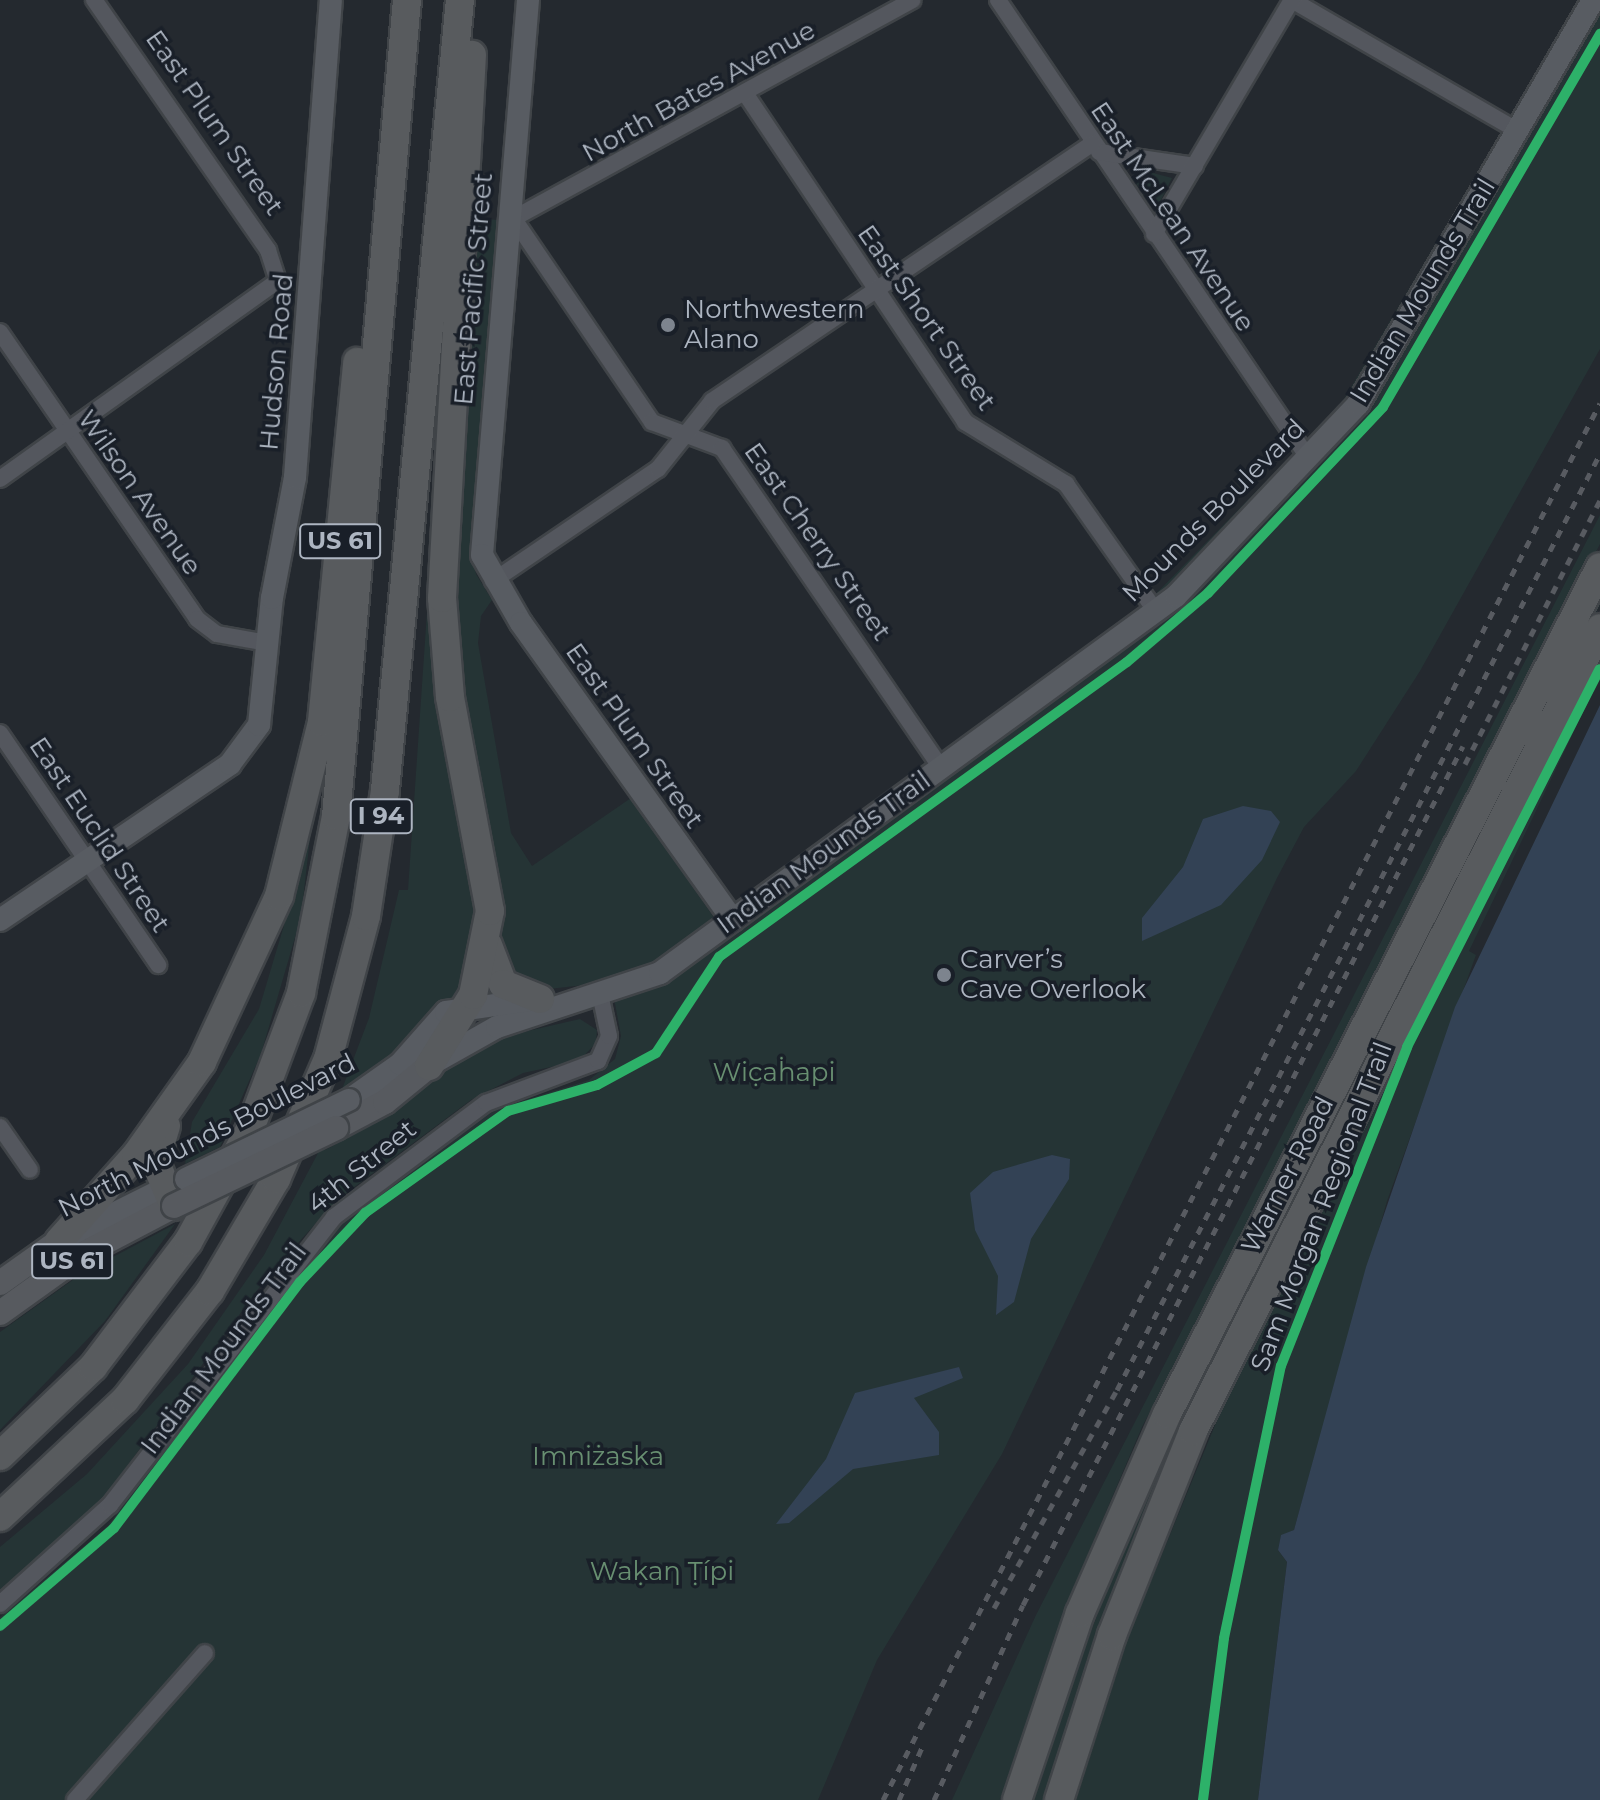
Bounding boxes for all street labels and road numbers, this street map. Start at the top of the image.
street label: North Bates Avenue [577,15,821,169]
street label: East Plum Street [138,24,290,222]
street label: East McLean Avenue [1083,96,1261,338]
street label: East Pacific Street [448,171,500,407]
street label: Indian Mounds Trail [1344,173,1502,409]
street label: East Short Street [850,219,1002,417]
street label: Hudson Road [254,272,300,452]
street label: Wilson Avenue [71,405,207,581]
street label: Mounds Boulevard [1116,413,1312,609]
street label: East Cherry Street [737,437,897,647]
road number: US 61 [298,521,382,561]
street label: East Plum Street [558,637,710,835]
street label: East Euclid Street [22,731,176,939]
street label: Indian Mounds Trail [711,765,937,941]
road number: I 94 [349,796,413,836]
street label: Sam Morgan Regional Trail [1245,1038,1399,1376]
street label: North Mounds Boulevard [53,1047,361,1225]
street label: Warner Road [1235,1092,1341,1258]
street label: 4th Street [301,1114,423,1220]
street label: Indian Mounds Trail [134,1237,314,1461]
road number: US 61 [30,1241,114,1281]

